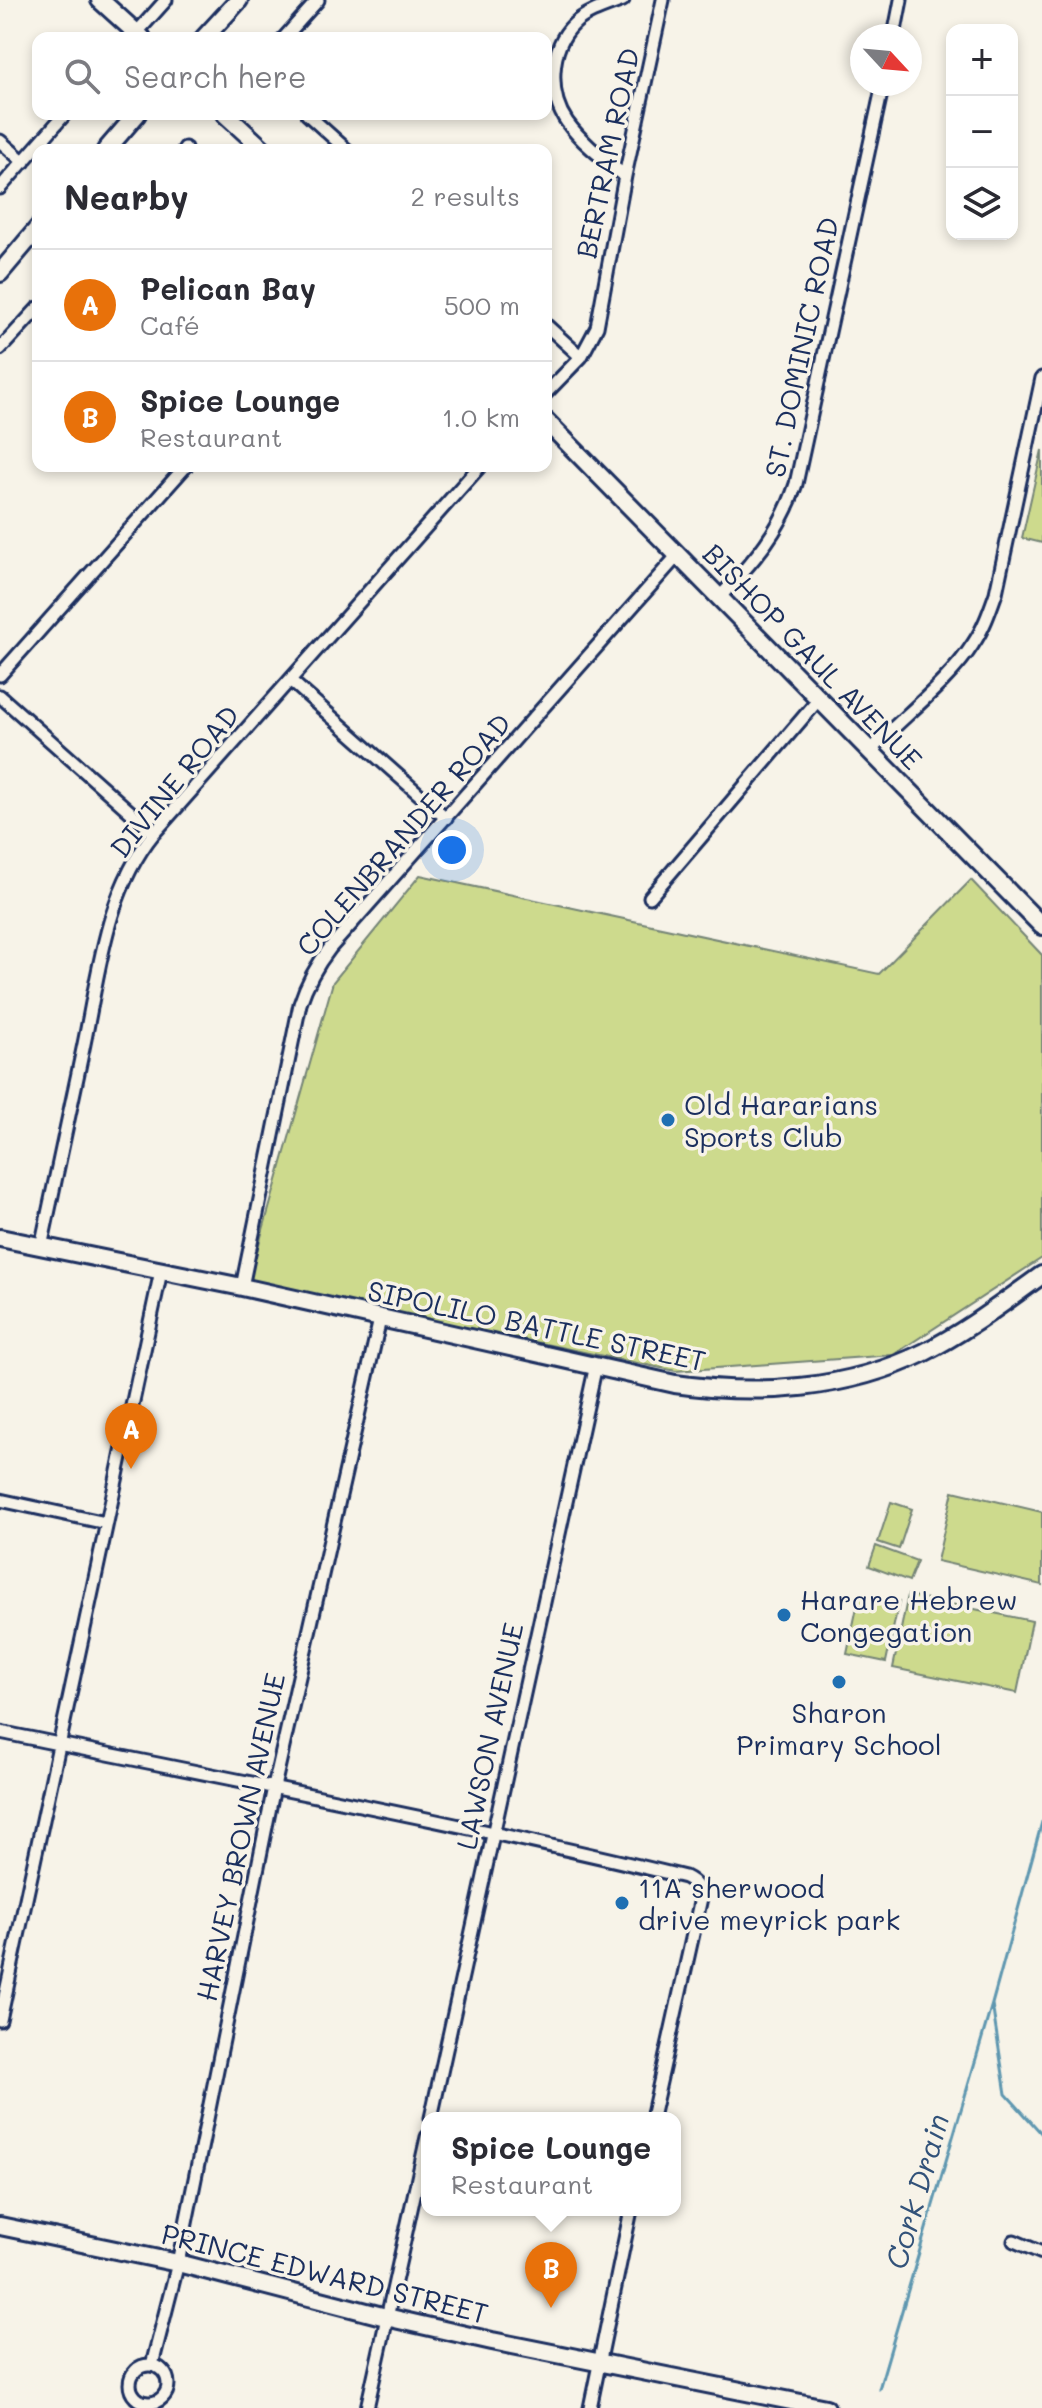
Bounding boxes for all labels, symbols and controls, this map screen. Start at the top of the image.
north arrow [850,24,922,96]
map controls [946,24,1018,240]
button: + [946,24,1018,96]
search box [32,32,552,120]
street label: BERTRAM ROAD [567,44,647,262]
icon: search [60,54,104,98]
text: Search here [124,56,307,96]
button: − [946,96,1018,168]
button: layers [946,168,1018,240]
text: Nearby [64,174,189,219]
text: 2 results [411,179,520,213]
street label: ST. DOMINIC ROAD [756,214,846,480]
text: Pelican Bay [140,268,316,308]
text: A [81,288,99,322]
text: 500 m [444,288,520,322]
text: Café [140,308,200,342]
text: Spice Lounge [140,380,340,420]
text: B [81,400,99,434]
text: 1.0 km [442,400,520,434]
text: Restaurant [140,420,282,454]
street label: BISHOP GAUL AVENUE [696,535,930,777]
street label: DIVINE ROAD [101,697,247,865]
street label: COLENBRANDER ROAD [288,705,518,963]
your location [432,830,472,870]
place label: Old Hararians Sports Club [684,1086,878,1154]
marker: Old Hararians Sports Club [659,1111,677,1129]
street label: SIPOLILO BATTLE STREET [365,1272,709,1378]
pin: A [105,1403,157,1469]
place label: Harare Hebrew Congegation [800,1581,1018,1649]
marker: Harare Hebrew Congegation [775,1606,793,1624]
street label: LAWSON AVENUE [447,1619,531,1853]
street label: HARVEY BROWN AVENUE [188,1669,292,2005]
marker: Sharon Primary School [830,1673,848,1691]
place label: Sharon Primary School [736,1694,942,1762]
place label: 11A sherwood drive meyrick park [638,1869,900,1937]
marker: 11A sherwood drive meyrick park [613,1894,631,1912]
water label: Cork Drain [875,2109,957,2273]
popup [421,2112,681,2216]
text: Spice Lounge [451,2127,651,2167]
text: Restaurant [451,2167,593,2201]
street label: PRINCE EDWARD STREET [158,2215,492,2331]
pin: B [525,2242,577,2308]

